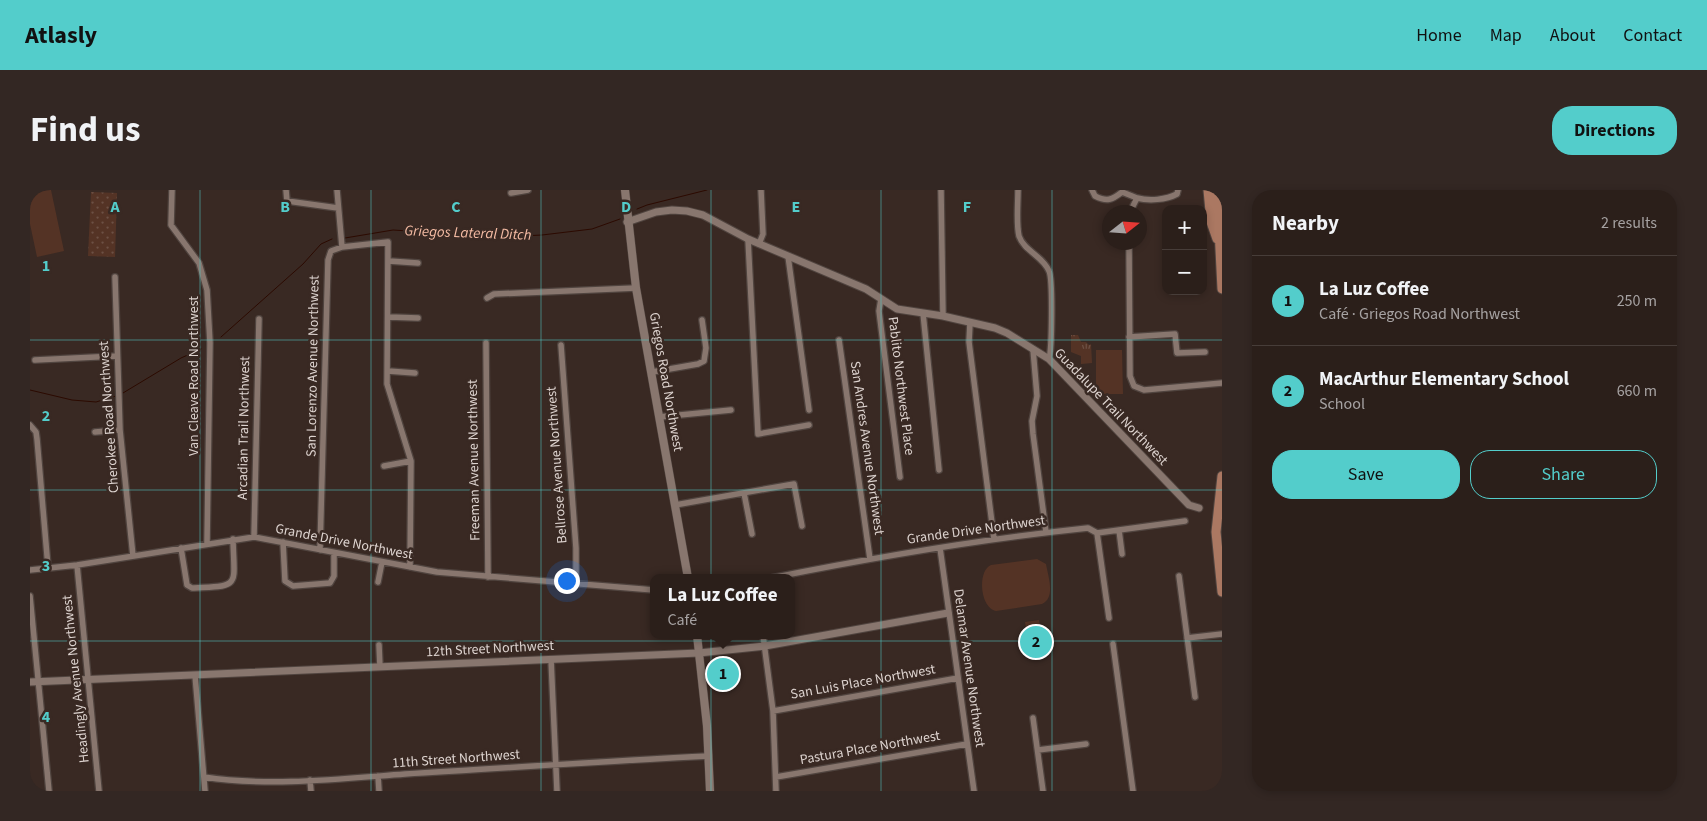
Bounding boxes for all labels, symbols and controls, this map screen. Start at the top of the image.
text: Atlasly [25,18,97,53]
text: Home [1416,23,1462,48]
text: Map [1490,23,1522,48]
text: About [1550,23,1595,48]
text: Contact [1623,23,1682,48]
text: Find us [30,105,140,155]
button: Directions [1552,106,1677,155]
text: A [109,196,120,218]
text: B [280,196,290,218]
text: C [451,196,461,218]
text: D [621,196,631,218]
text: E [792,196,800,218]
text: F [963,196,971,218]
north arrow [1102,205,1147,250]
map controls [1162,205,1207,295]
button: + [1162,205,1207,250]
text: Nearby [1272,208,1339,238]
text: 2 results [1601,212,1657,234]
water label: Griegos Lateral Ditch [404,220,532,246]
button: − [1162,250,1207,295]
text: 1 [42,255,50,277]
street label: San Lorenzo Avenue Northwest [301,275,325,457]
text: La Luz Coffee [1319,276,1429,303]
text: 1 [1284,290,1292,312]
text: 250 m [1617,290,1657,312]
street label: Van Cleave Road Northwest [184,296,204,456]
text: Café · Griegos Road Northwest [1319,303,1520,325]
street label: Griegos Road Northwest [644,311,688,453]
street label: Pablito Northwest Place [883,316,919,457]
street label: Cherokee Road Northwest [94,340,124,494]
street label: Guadalupe Trail Northwest [1050,344,1173,470]
street label: Arcadian Trail Northwest [233,356,255,500]
street label: San Andres Avenue Northwest [845,360,889,537]
text: MacArthur Elementary School [1319,366,1569,393]
street label: Freeman Avenue Northwest [463,379,485,541]
text: 2 [1284,380,1292,402]
text: 660 m [1617,380,1657,402]
street label: Bellrose Avenue Northwest [542,386,572,544]
text: School [1319,393,1365,415]
text: 2 [42,405,50,427]
button: Save [1272,450,1460,499]
button: Share [1470,450,1657,499]
street label: Grande Drive Northwest [905,510,1047,550]
street label: Grande Drive Northwest [274,519,415,565]
text: 3 [42,555,50,577]
your location [554,568,580,594]
popup [650,574,795,639]
text: La Luz Coffee [667,582,778,609]
street label: Delamar Avenue Northwest [948,588,990,749]
street label: Headingly Avenue Northwest [57,594,95,764]
text: Café [667,609,697,631]
pin: 2 [1020,623,1052,661]
street label: 12th Street Northwest [426,636,555,662]
pin: 1 [707,655,739,693]
street label: San Luis Place Northwest [789,659,937,705]
text: 4 [42,706,51,728]
street label: Pastura Place Northwest [798,726,942,770]
street label: 11th Street Northwest [391,745,521,773]

